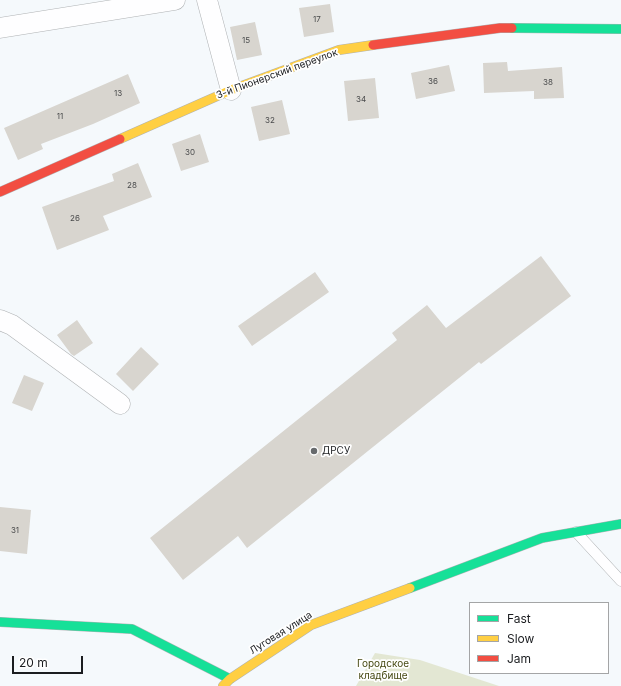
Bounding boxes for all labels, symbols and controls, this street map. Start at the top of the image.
house number: 17 [313,15,321,25]
house number: 15 [242,36,250,46]
street label: 3-й Пионерский переулок [215,46,339,102]
house number: 36 [428,77,438,87]
house number: 38 [543,78,553,88]
house number: 13 [114,89,122,99]
house number: 34 [356,95,366,105]
house number: 11 [57,112,63,122]
house number: 32 [265,116,275,126]
house number: 30 [185,148,195,158]
house number: 28 [127,181,137,191]
house number: 26 [70,214,80,224]
place label: ДРСУ [322,445,350,457]
marker: ДРСУ [309,446,319,456]
house number: 31 [11,526,19,536]
legend [469,602,609,674]
street label: Луговая улица [248,609,314,657]
text: Fast [507,611,531,626]
text: Slow [507,631,534,646]
scale bar [14,648,85,674]
text: Jam [507,651,531,666]
text: 20 m [19,655,48,670]
park label: Городское кладбище [357,658,409,682]

